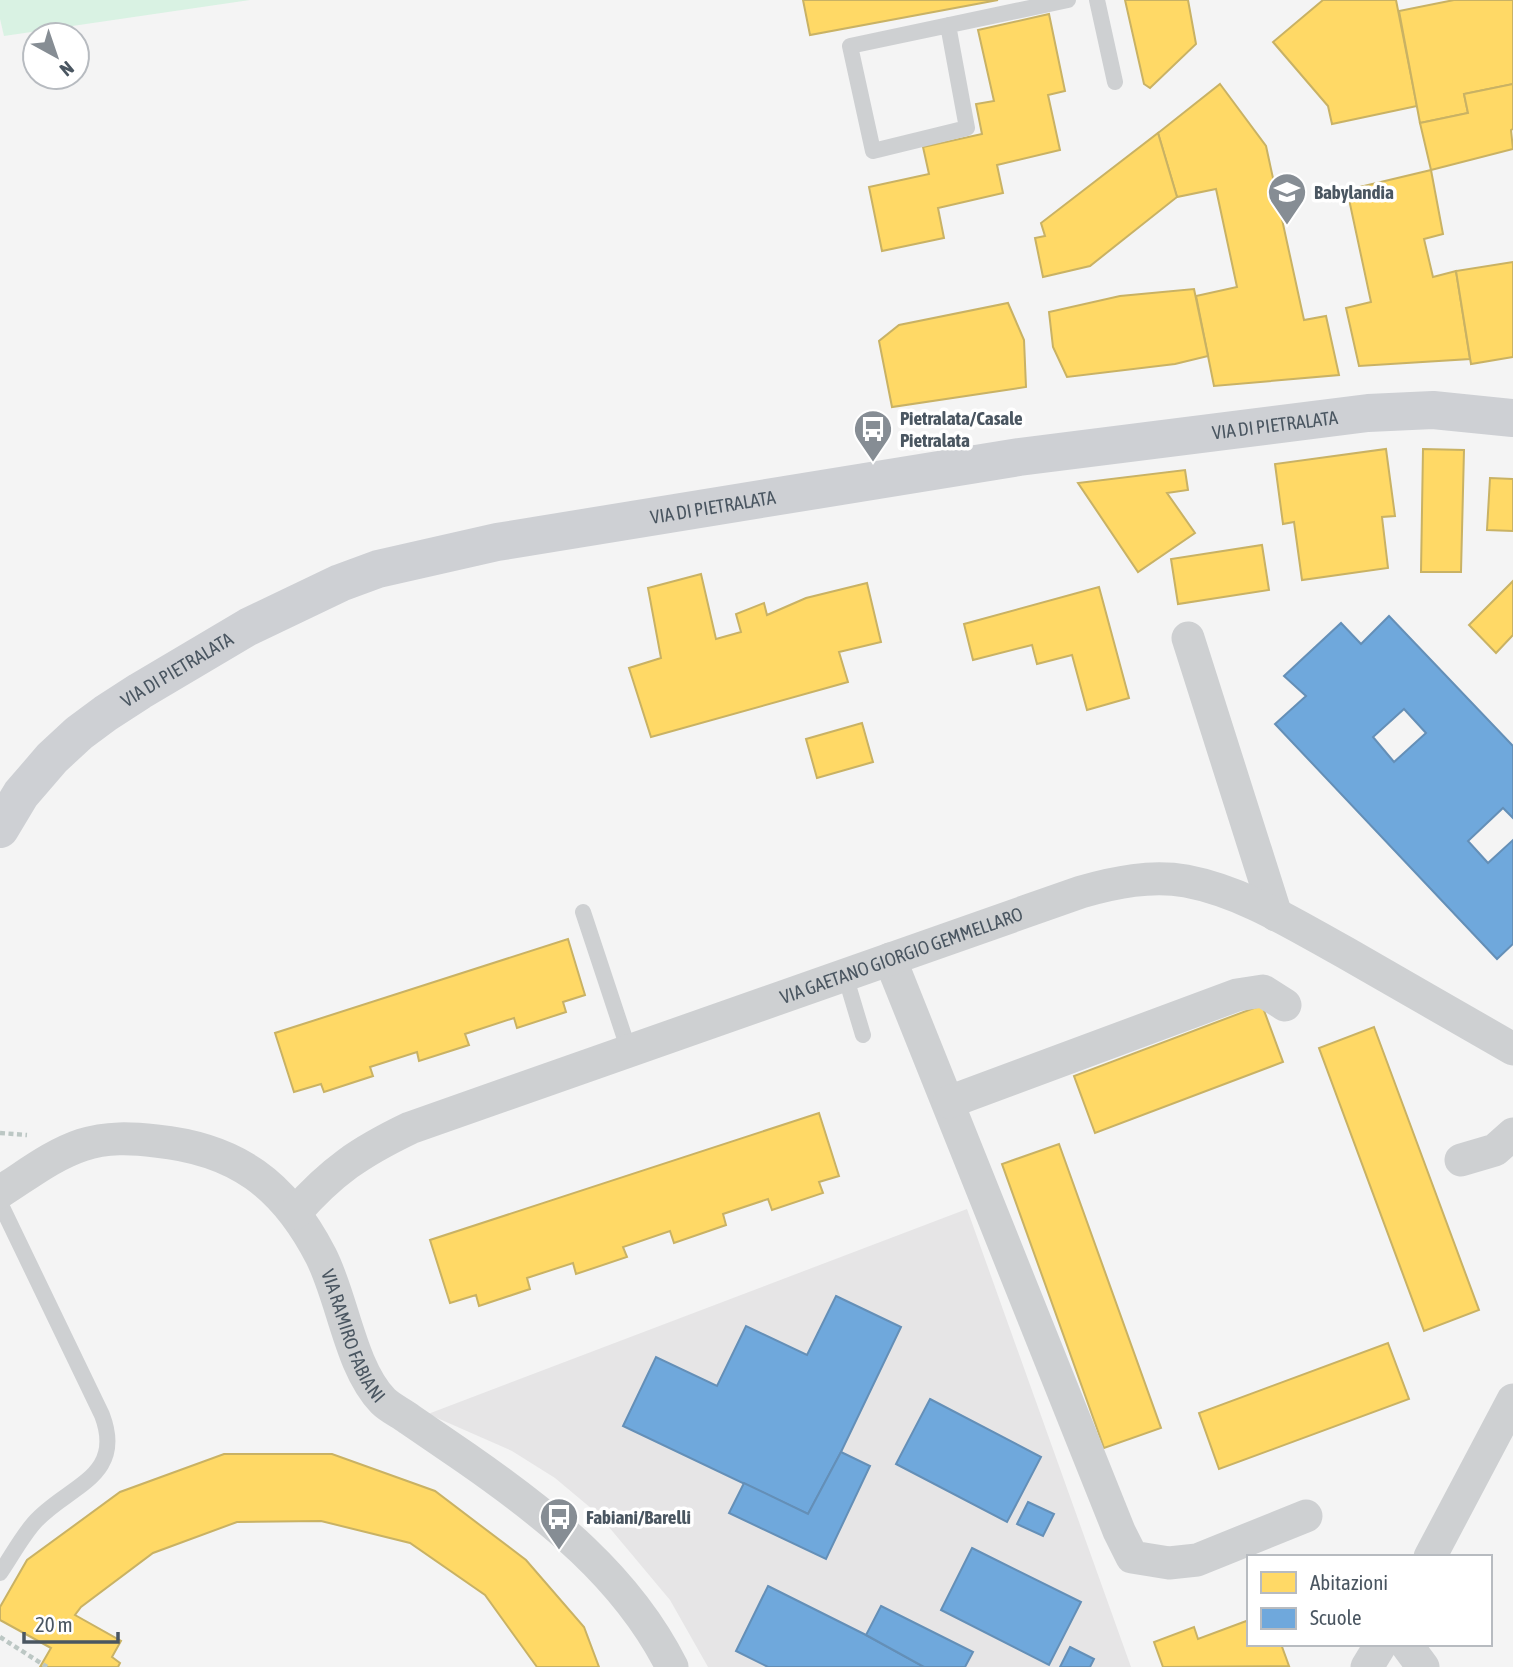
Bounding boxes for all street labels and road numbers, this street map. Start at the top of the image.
street label: VIA DI PIETRALATA [1211,406,1340,444]
street label: VIA DI PIETRALATA [649,486,778,528]
street label: VIA DI PIETRALATA [117,627,237,711]
street label: VIA GAETANO GIORGIO GEMMELLARO [777,902,1026,1008]
street label: VIA RAMIRO FABIANI [317,1266,390,1407]

